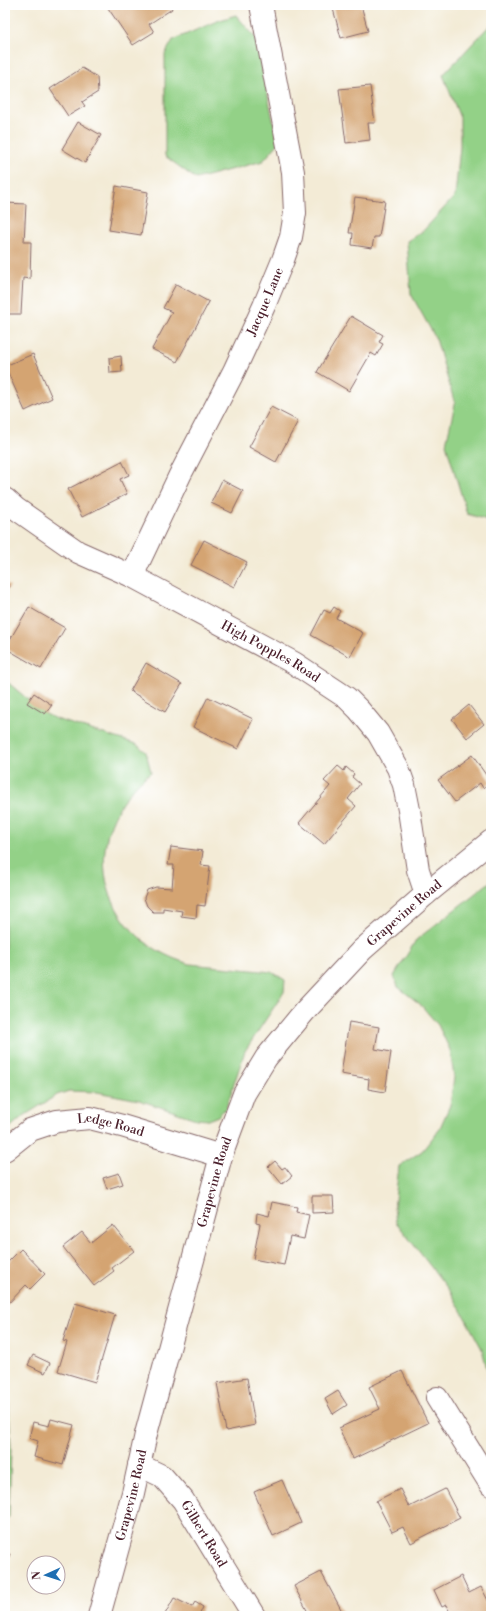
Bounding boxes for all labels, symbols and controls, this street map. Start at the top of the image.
street label: Jacque Lane [243,265,287,339]
street label: High Popples Road [218,617,323,686]
street label: Grapevine Road [364,876,445,950]
street label: Ledge Road [76,1110,147,1140]
street label: Grapevine Road [194,1134,236,1229]
street label: Grapevine Road [112,1447,150,1543]
street label: Gilbert Road [177,1498,230,1571]
north arrow [26,1555,66,1595]
text: N [30,1570,44,1580]

